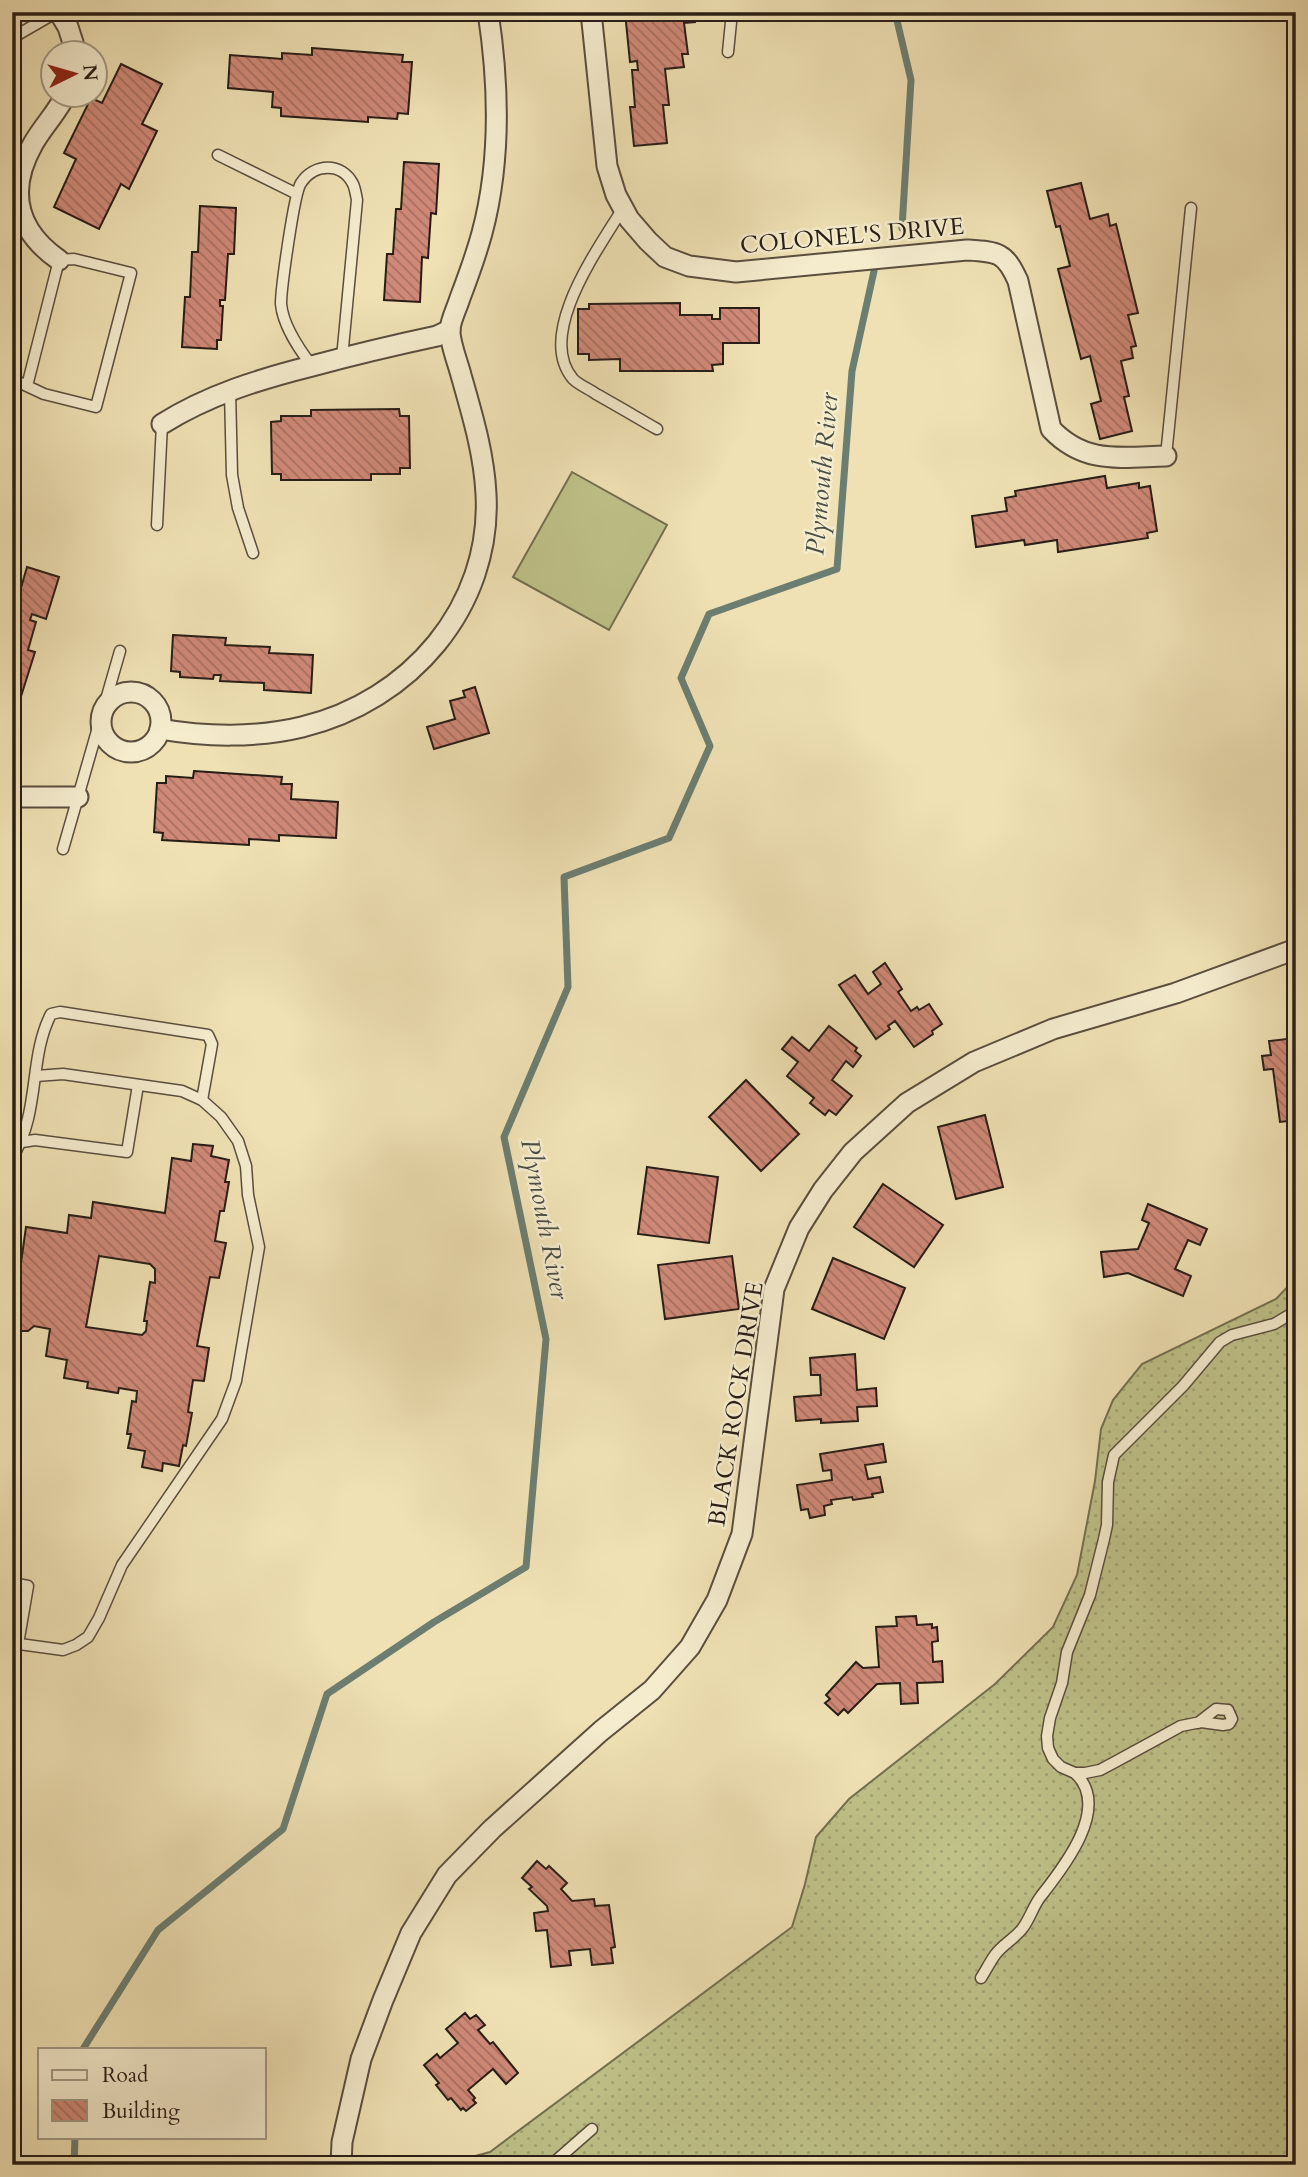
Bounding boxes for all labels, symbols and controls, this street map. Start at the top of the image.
north arrow [38,38,108,108]
text: N [76,63,104,82]
street label: COLONEL'S DRIVE [739,210,965,262]
water label: Plymouth River [797,390,847,557]
water label: Plymouth River [512,1136,578,1304]
street label: BLACK ROCK DRIVE [700,1279,772,1529]
legend [38,2048,266,2138]
text: Road [102,2061,148,2090]
text: Building [102,2097,180,2126]

